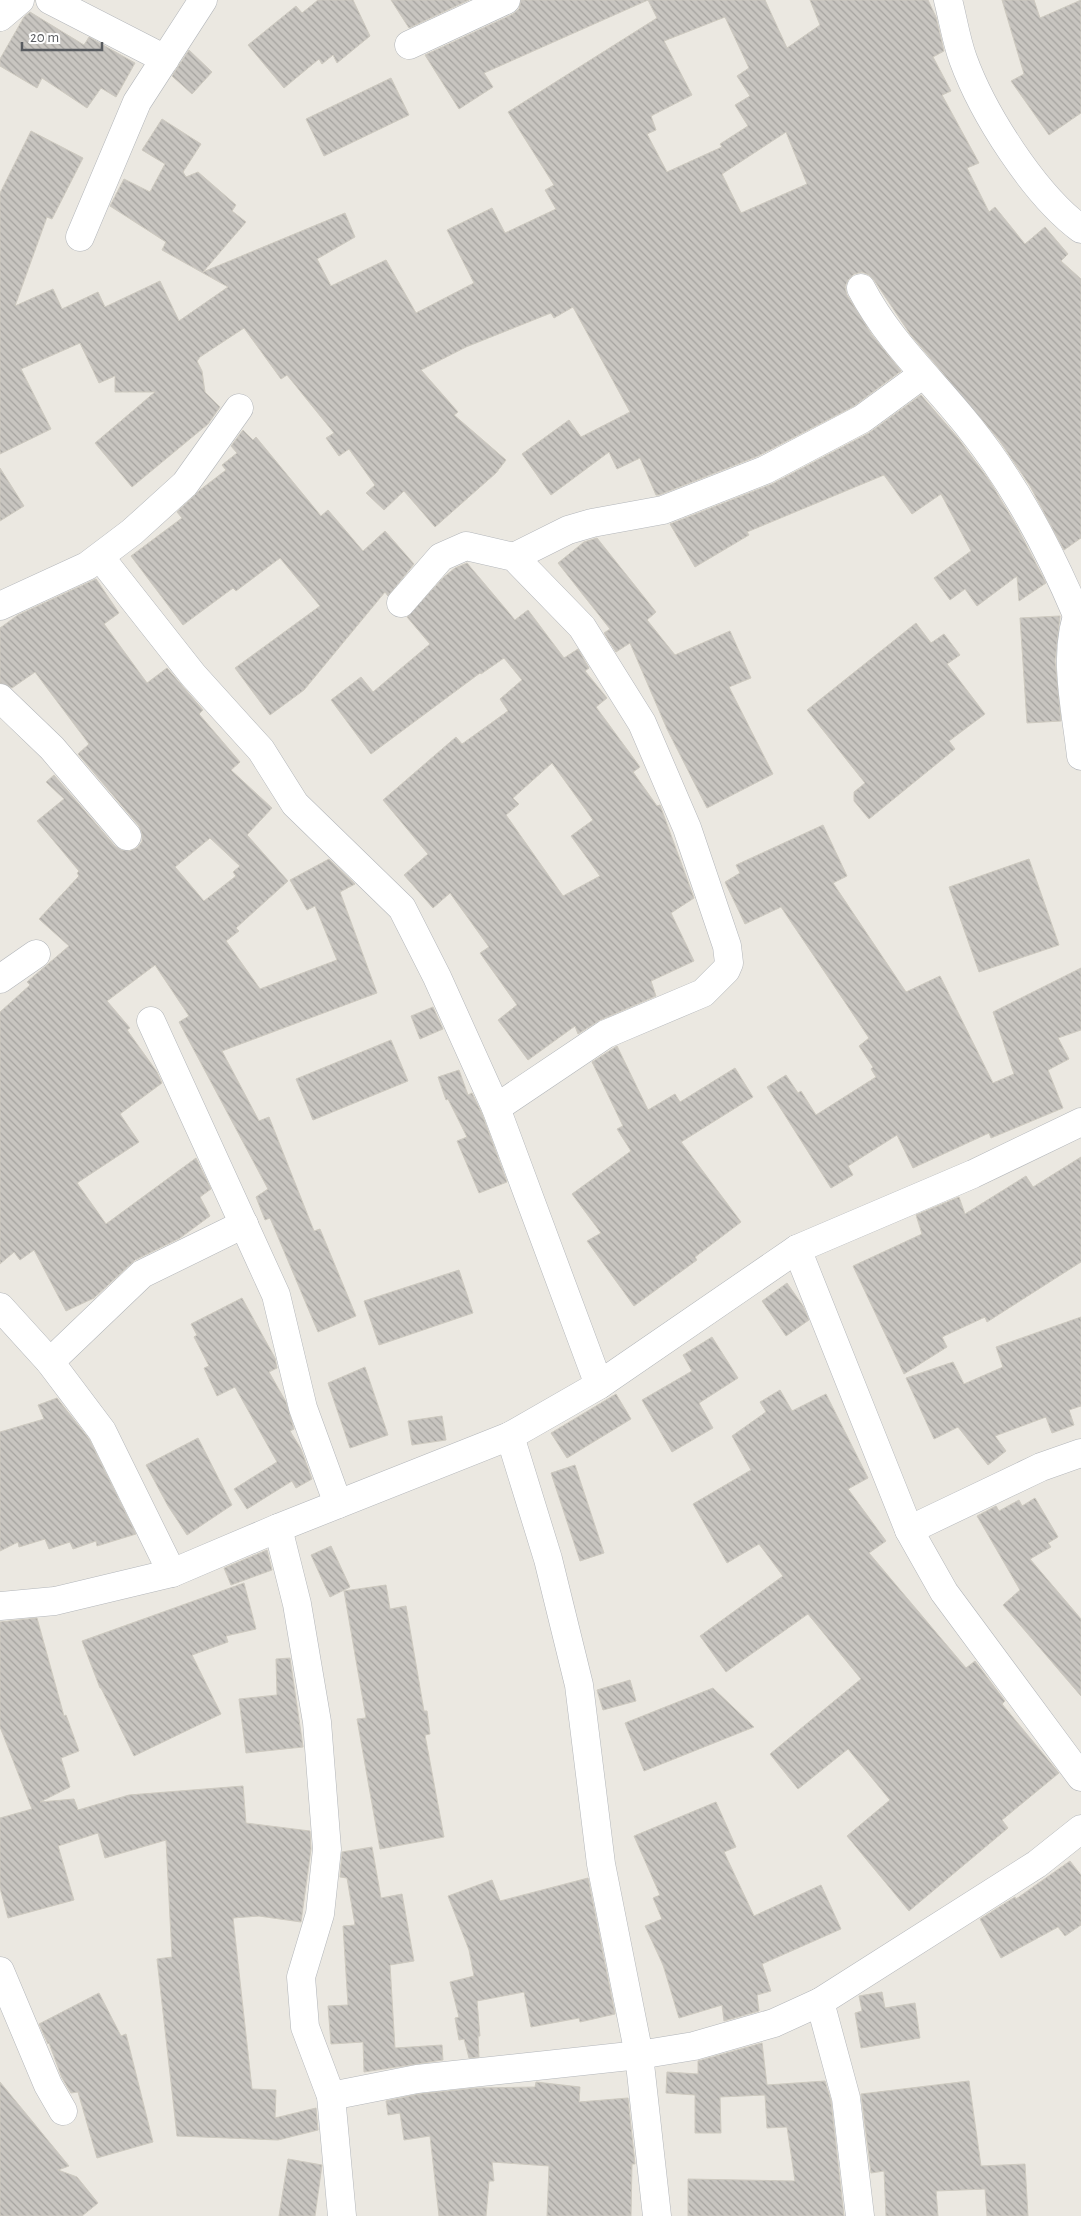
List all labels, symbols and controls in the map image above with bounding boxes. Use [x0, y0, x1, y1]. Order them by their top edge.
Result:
scale bar [22, 20, 102, 52]
text: 20 m [30, 30, 59, 45]

